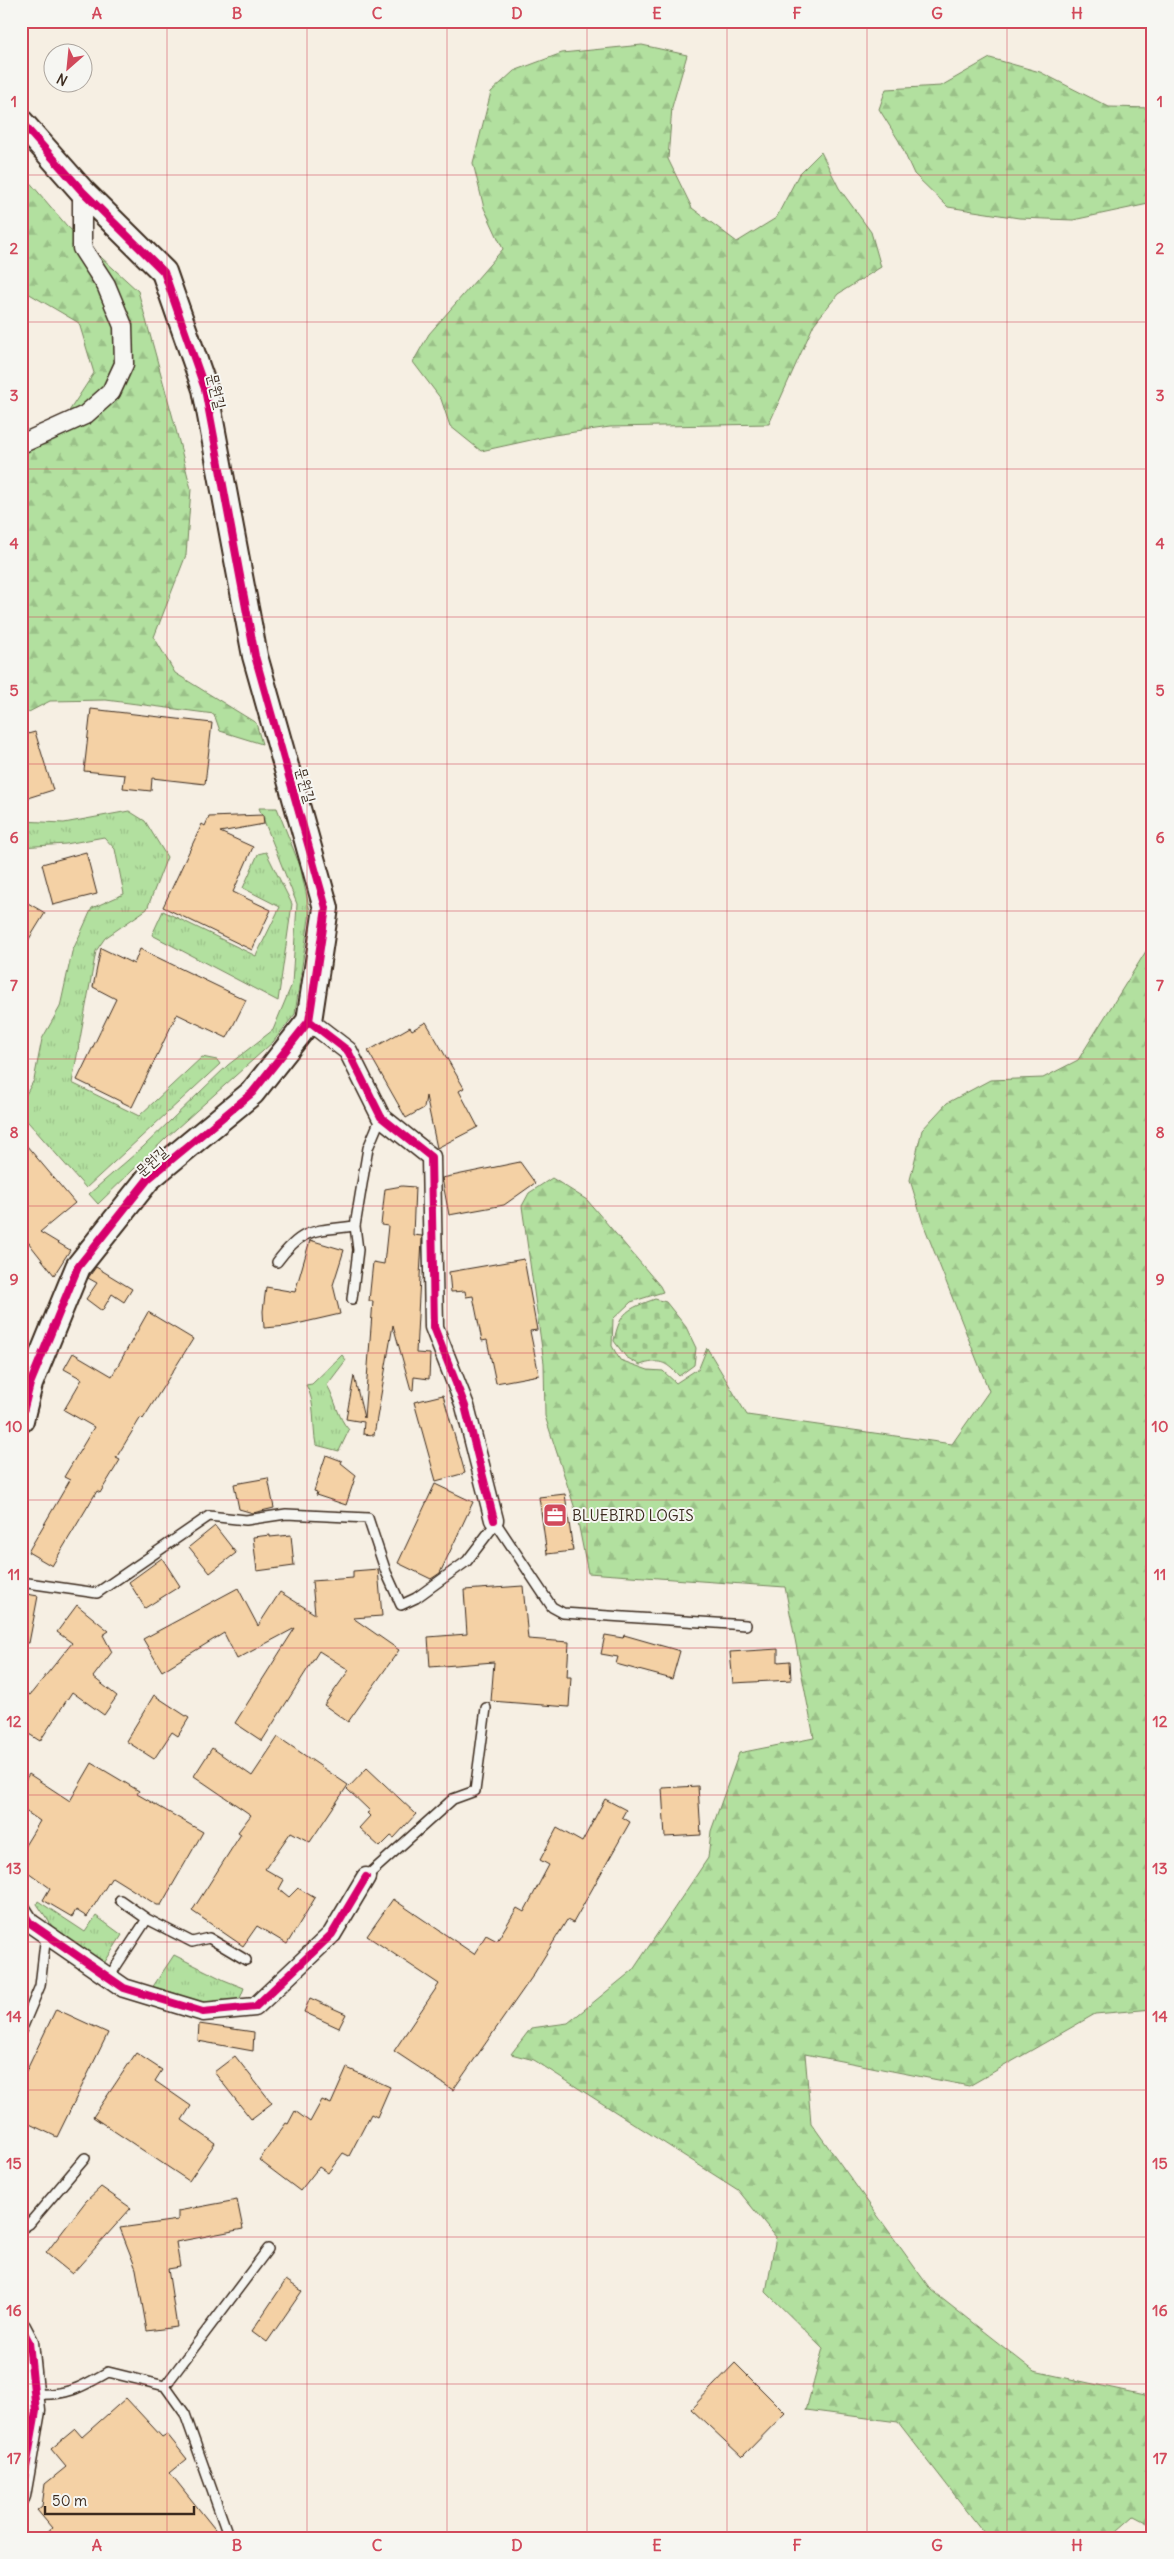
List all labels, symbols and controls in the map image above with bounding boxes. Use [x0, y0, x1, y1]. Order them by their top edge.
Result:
text: A [92, 3, 102, 23]
text: B [232, 3, 243, 23]
text: C [372, 3, 383, 23]
text: D [511, 3, 523, 23]
text: E [652, 3, 662, 23]
text: F [792, 3, 802, 23]
text: G [931, 3, 943, 23]
text: H [1071, 3, 1083, 23]
north arrow [42, 42, 92, 92]
text: N [54, 69, 70, 90]
text: 1 [11, 91, 17, 111]
text: 1 [1157, 91, 1163, 111]
text: 2 [10, 238, 19, 258]
text: 2 [1156, 238, 1165, 258]
street label: 문원길 [203, 371, 231, 411]
text: 3 [9, 385, 19, 405]
text: 3 [1155, 385, 1165, 405]
text: 4 [9, 533, 19, 553]
text: 4 [1155, 533, 1165, 553]
text: 5 [9, 680, 19, 700]
text: 5 [1155, 680, 1165, 700]
street label: 문원길 [292, 765, 320, 805]
text: 6 [9, 827, 19, 847]
text: 6 [1155, 827, 1165, 847]
text: 7 [10, 975, 18, 995]
text: 7 [1156, 975, 1164, 995]
text: 8 [9, 1122, 19, 1142]
text: 8 [1155, 1122, 1165, 1142]
street label: 문원길 [131, 1142, 171, 1180]
text: 9 [9, 1269, 19, 1289]
text: 9 [1155, 1269, 1165, 1289]
text: 10 [6, 1416, 22, 1436]
text: 10 [1152, 1416, 1168, 1436]
office icon: BLUEBIRD LOGIS [542, 1502, 568, 1528]
place label: BLUEBIRD LOGIS [572, 1506, 694, 1525]
text: 11 [8, 1564, 20, 1584]
text: 11 [1154, 1564, 1166, 1584]
text: 12 [6, 1711, 22, 1731]
text: 12 [1152, 1711, 1168, 1731]
text: 13 [6, 1858, 22, 1878]
text: 13 [1152, 1858, 1168, 1878]
text: 14 [6, 2006, 22, 2026]
text: 14 [1152, 2006, 1168, 2026]
text: 15 [6, 2153, 22, 2173]
text: 15 [1152, 2153, 1168, 2173]
text: 16 [6, 2300, 22, 2320]
text: 16 [1152, 2300, 1168, 2320]
text: 17 [7, 2448, 21, 2468]
text: 17 [1153, 2448, 1167, 2468]
scale bar [45, 2484, 194, 2516]
text: 50 m [52, 2491, 87, 2510]
text: A [92, 2535, 102, 2555]
text: B [232, 2535, 243, 2555]
text: C [372, 2535, 383, 2555]
text: D [511, 2535, 523, 2555]
text: E [652, 2535, 662, 2555]
text: F [792, 2535, 802, 2555]
text: G [931, 2535, 943, 2555]
text: H [1071, 2535, 1083, 2555]

